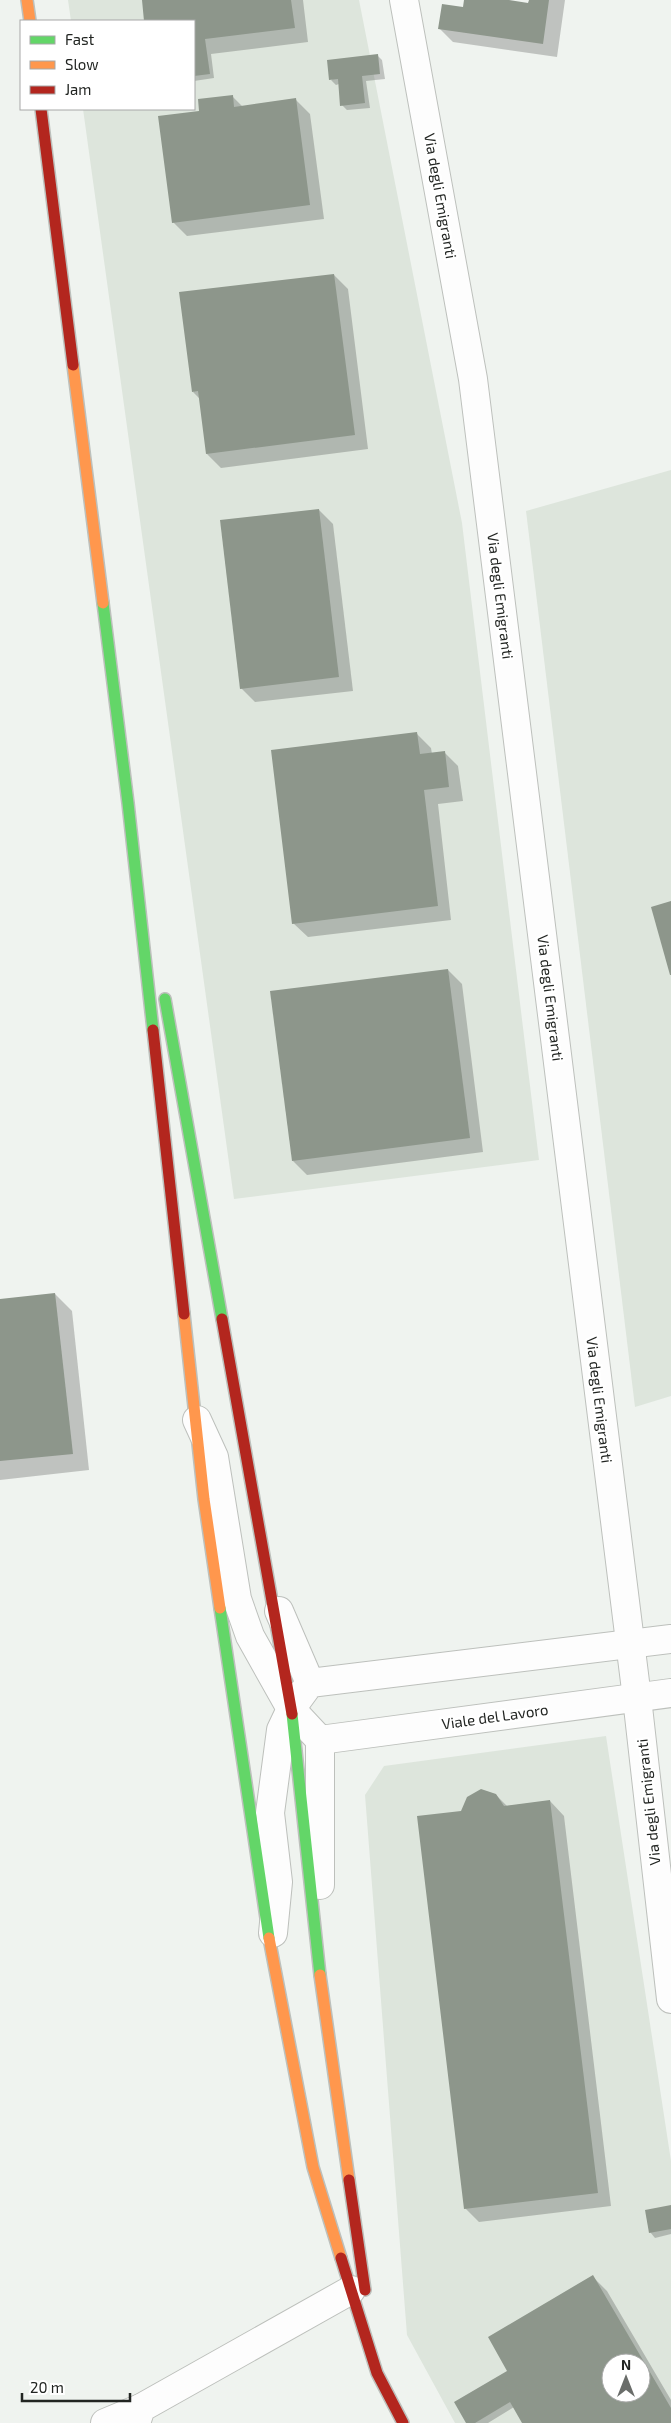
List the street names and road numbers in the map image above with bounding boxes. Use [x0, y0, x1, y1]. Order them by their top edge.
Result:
street label: Via degli Emigranti [421, 132, 461, 260]
street label: Via degli Emigranti [484, 532, 518, 660]
street label: Via degli Emigranti [534, 934, 568, 1062]
street label: Via degli Emigranti [583, 1336, 617, 1464]
street label: Viale del Lavoro [440, 1700, 549, 1732]
street label: Via degli Emigranti [632, 1738, 664, 1866]

